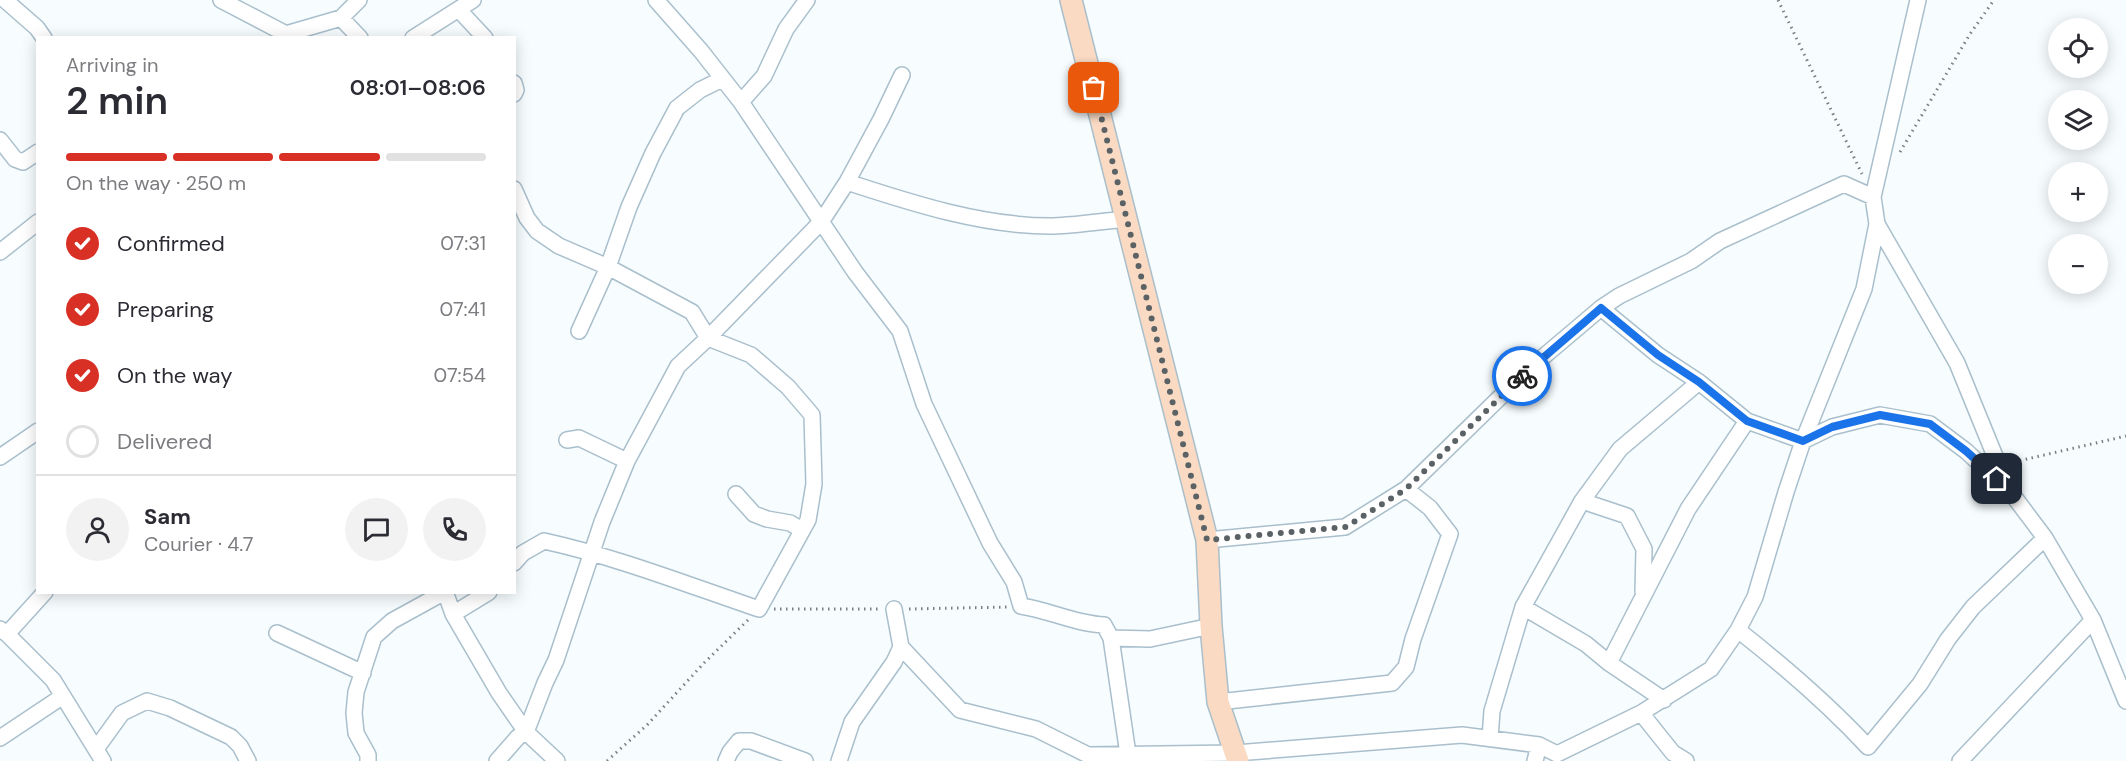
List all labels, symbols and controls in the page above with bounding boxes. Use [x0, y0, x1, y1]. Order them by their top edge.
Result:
map controls [2048, 18, 2108, 294]
button: locate [2048, 18, 2108, 78]
text: Arriving in [66, 52, 158, 78]
pin [1068, 62, 1119, 113]
icon: bag [1077, 71, 1110, 104]
text: 08:01–08:06 [350, 73, 486, 102]
text: 2 min [66, 75, 168, 126]
button: layers [2048, 90, 2108, 150]
button: + [2048, 162, 2108, 222]
text: On the way · 250 m [66, 170, 246, 196]
icon: check [66, 227, 99, 260]
text: Confirmed [117, 229, 225, 258]
text: 07:31 [440, 230, 486, 256]
button: − [2048, 234, 2108, 294]
icon: check [66, 293, 99, 326]
text: Preparing [117, 295, 214, 324]
text: 07:41 [440, 296, 486, 322]
courier [1492, 346, 1552, 406]
icon: check [66, 359, 99, 392]
icon: bike [1506, 360, 1539, 393]
text: On the way [117, 361, 232, 390]
text: 07:54 [434, 362, 486, 388]
text: Delivered [117, 427, 212, 456]
pin [1971, 453, 2022, 504]
icon: home [1980, 462, 2013, 495]
button: person [66, 498, 129, 561]
button: chat [345, 498, 408, 561]
button: phone [423, 498, 486, 561]
text: Sam [144, 502, 191, 531]
text: Courier · 4.7 [144, 531, 253, 557]

